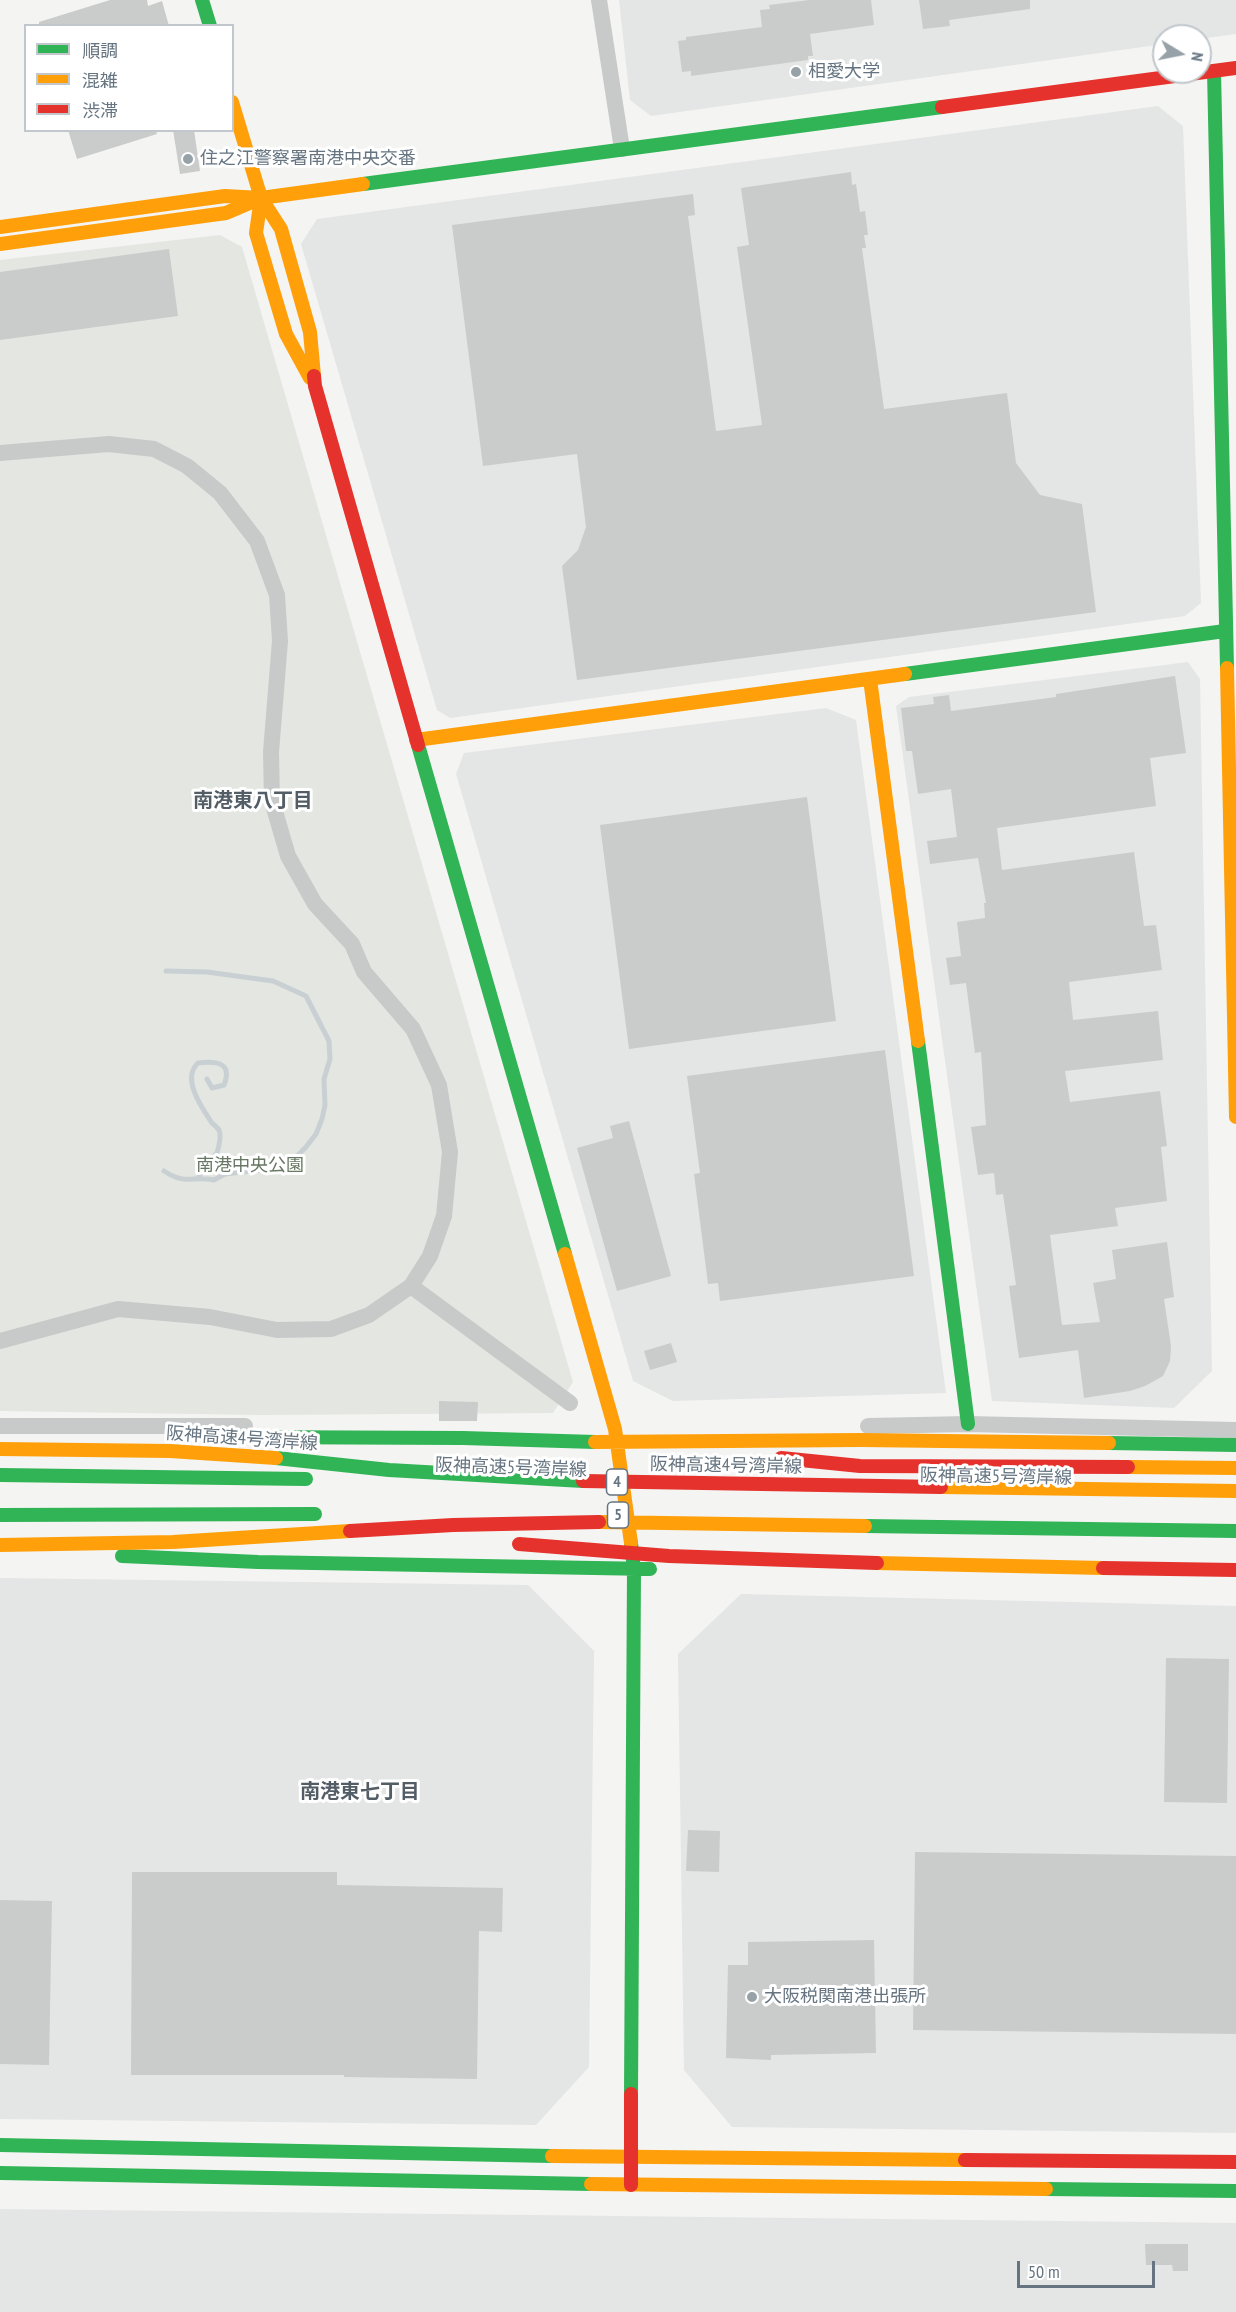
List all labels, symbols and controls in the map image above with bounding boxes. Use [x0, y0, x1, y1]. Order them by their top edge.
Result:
legend [24, 24, 234, 132]
north arrow [1152, 24, 1212, 84]
text: 順調 [82, 39, 118, 62]
text: N [1187, 51, 1208, 63]
place label: 相愛大学 [808, 61, 880, 83]
marker: 相愛大学 [789, 65, 803, 79]
text: 混雑 [82, 69, 118, 92]
text: 渋滞 [82, 99, 118, 122]
place label: 住之江警察署南港中央交番 [200, 148, 416, 170]
marker: 住之江警察署南港中央交番 [181, 152, 195, 166]
district label: 南港東八丁目 [193, 789, 313, 813]
park label: 南港中央公園 [196, 1155, 304, 1177]
street label: 阪神高速4号湾岸線 [165, 1423, 319, 1455]
street label: 阪神高速4号湾岸線 [650, 1454, 802, 1478]
street label: 阪神高速5号湾岸線 [435, 1455, 587, 1481]
street label: 阪神高速5号湾岸線 [920, 1465, 1072, 1489]
road number: 4 [606, 1469, 628, 1495]
road number: 5 [608, 1502, 628, 1528]
district label: 南港東七丁目 [300, 1780, 420, 1804]
place label: 大阪税関南港出張所 [764, 1986, 926, 2008]
marker: 大阪税関南港出張所 [745, 1990, 759, 2004]
scale bar [1020, 2249, 1158, 2287]
text: 50 m [1028, 2260, 1060, 2283]

